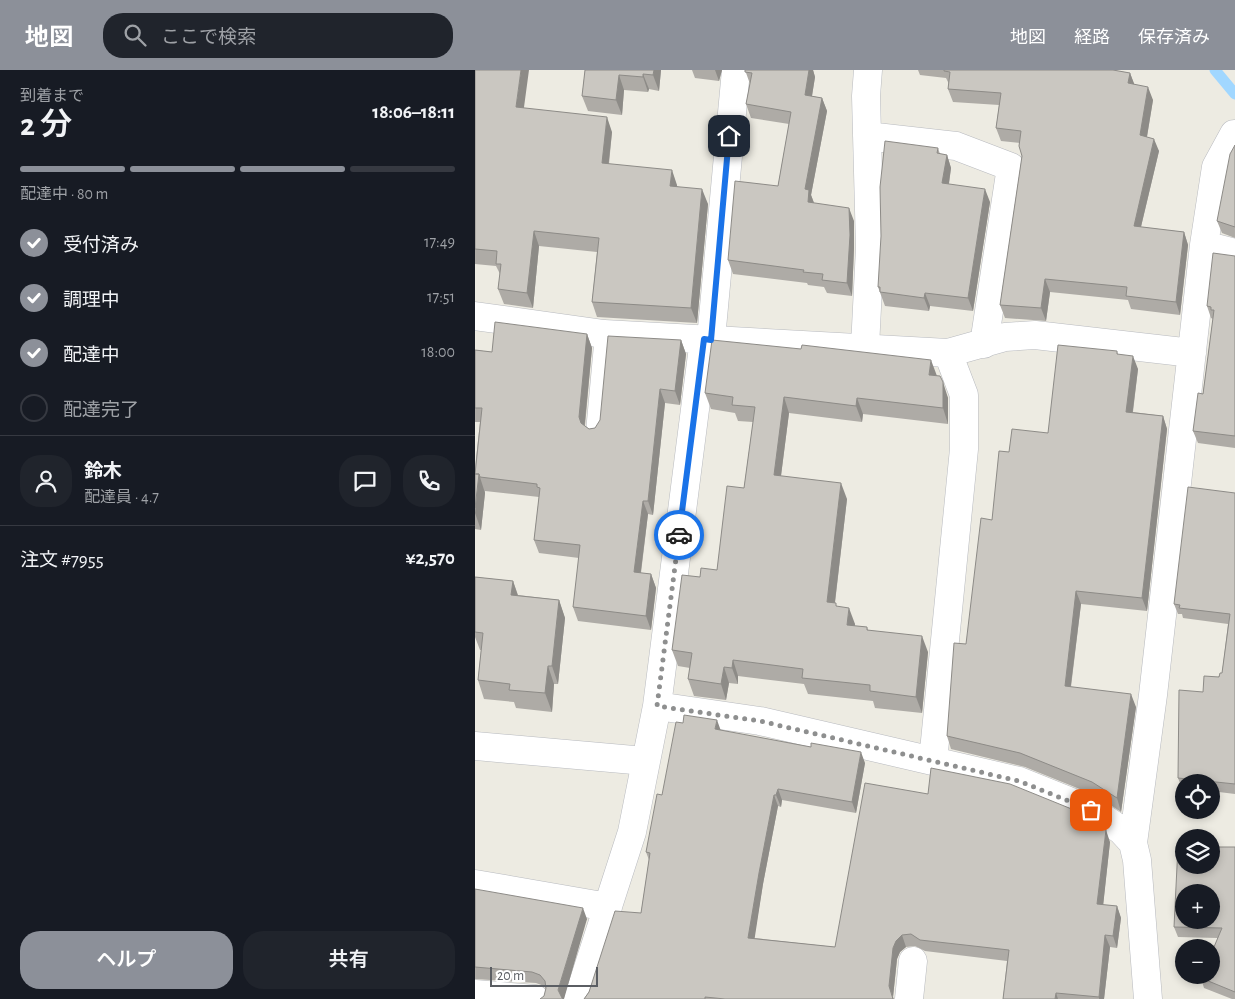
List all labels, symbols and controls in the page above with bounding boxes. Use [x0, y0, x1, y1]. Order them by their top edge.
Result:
search box [103, 13, 453, 58]
icon: search [121, 21, 149, 49]
text: 地図 [25, 26, 73, 50]
text: ここで検索 [161, 28, 256, 47]
text: 地図 [1010, 29, 1046, 47]
text: 経路 [1074, 29, 1110, 47]
text: 保存済み [1138, 29, 1210, 47]
text: 到着まで [20, 88, 84, 104]
text: 18:06–18:11 [372, 103, 455, 122]
text: 2 分 [20, 109, 72, 141]
pin [708, 115, 750, 157]
icon: home [715, 122, 743, 150]
text: 配達中 · 80 m [20, 186, 108, 202]
icon: check [20, 229, 48, 257]
text: 17:49 [424, 234, 455, 250]
text: 受付済み [63, 236, 139, 255]
icon: check [20, 284, 48, 312]
text: 17:51 [427, 289, 455, 305]
text: 調理中 [63, 291, 120, 310]
icon: check [20, 339, 48, 367]
text: 18:00 [421, 344, 455, 360]
text: 配達中 [63, 346, 120, 365]
text: 配達完了 [63, 401, 139, 420]
button: person [20, 455, 72, 507]
button: chat [339, 455, 391, 507]
button: phone [403, 455, 455, 507]
text: 鈴木 [84, 462, 122, 481]
text: 配達員 · 4.7 [84, 489, 159, 505]
courier [654, 510, 704, 560]
icon: car [665, 521, 693, 549]
text: ¥2,570 [405, 549, 455, 568]
text: 注文 #7955 [20, 551, 104, 570]
map controls [1175, 774, 1220, 984]
button: locate [1175, 774, 1220, 819]
pin [1070, 789, 1112, 831]
icon: bag [1077, 796, 1105, 824]
button: layers [1175, 829, 1220, 874]
button: + [1175, 884, 1220, 929]
button: ヘルプ [20, 931, 233, 989]
button: 共有 [243, 931, 455, 989]
button: − [1175, 939, 1220, 984]
scale bar [490, 964, 597, 987]
text: 20 m [497, 969, 524, 983]

